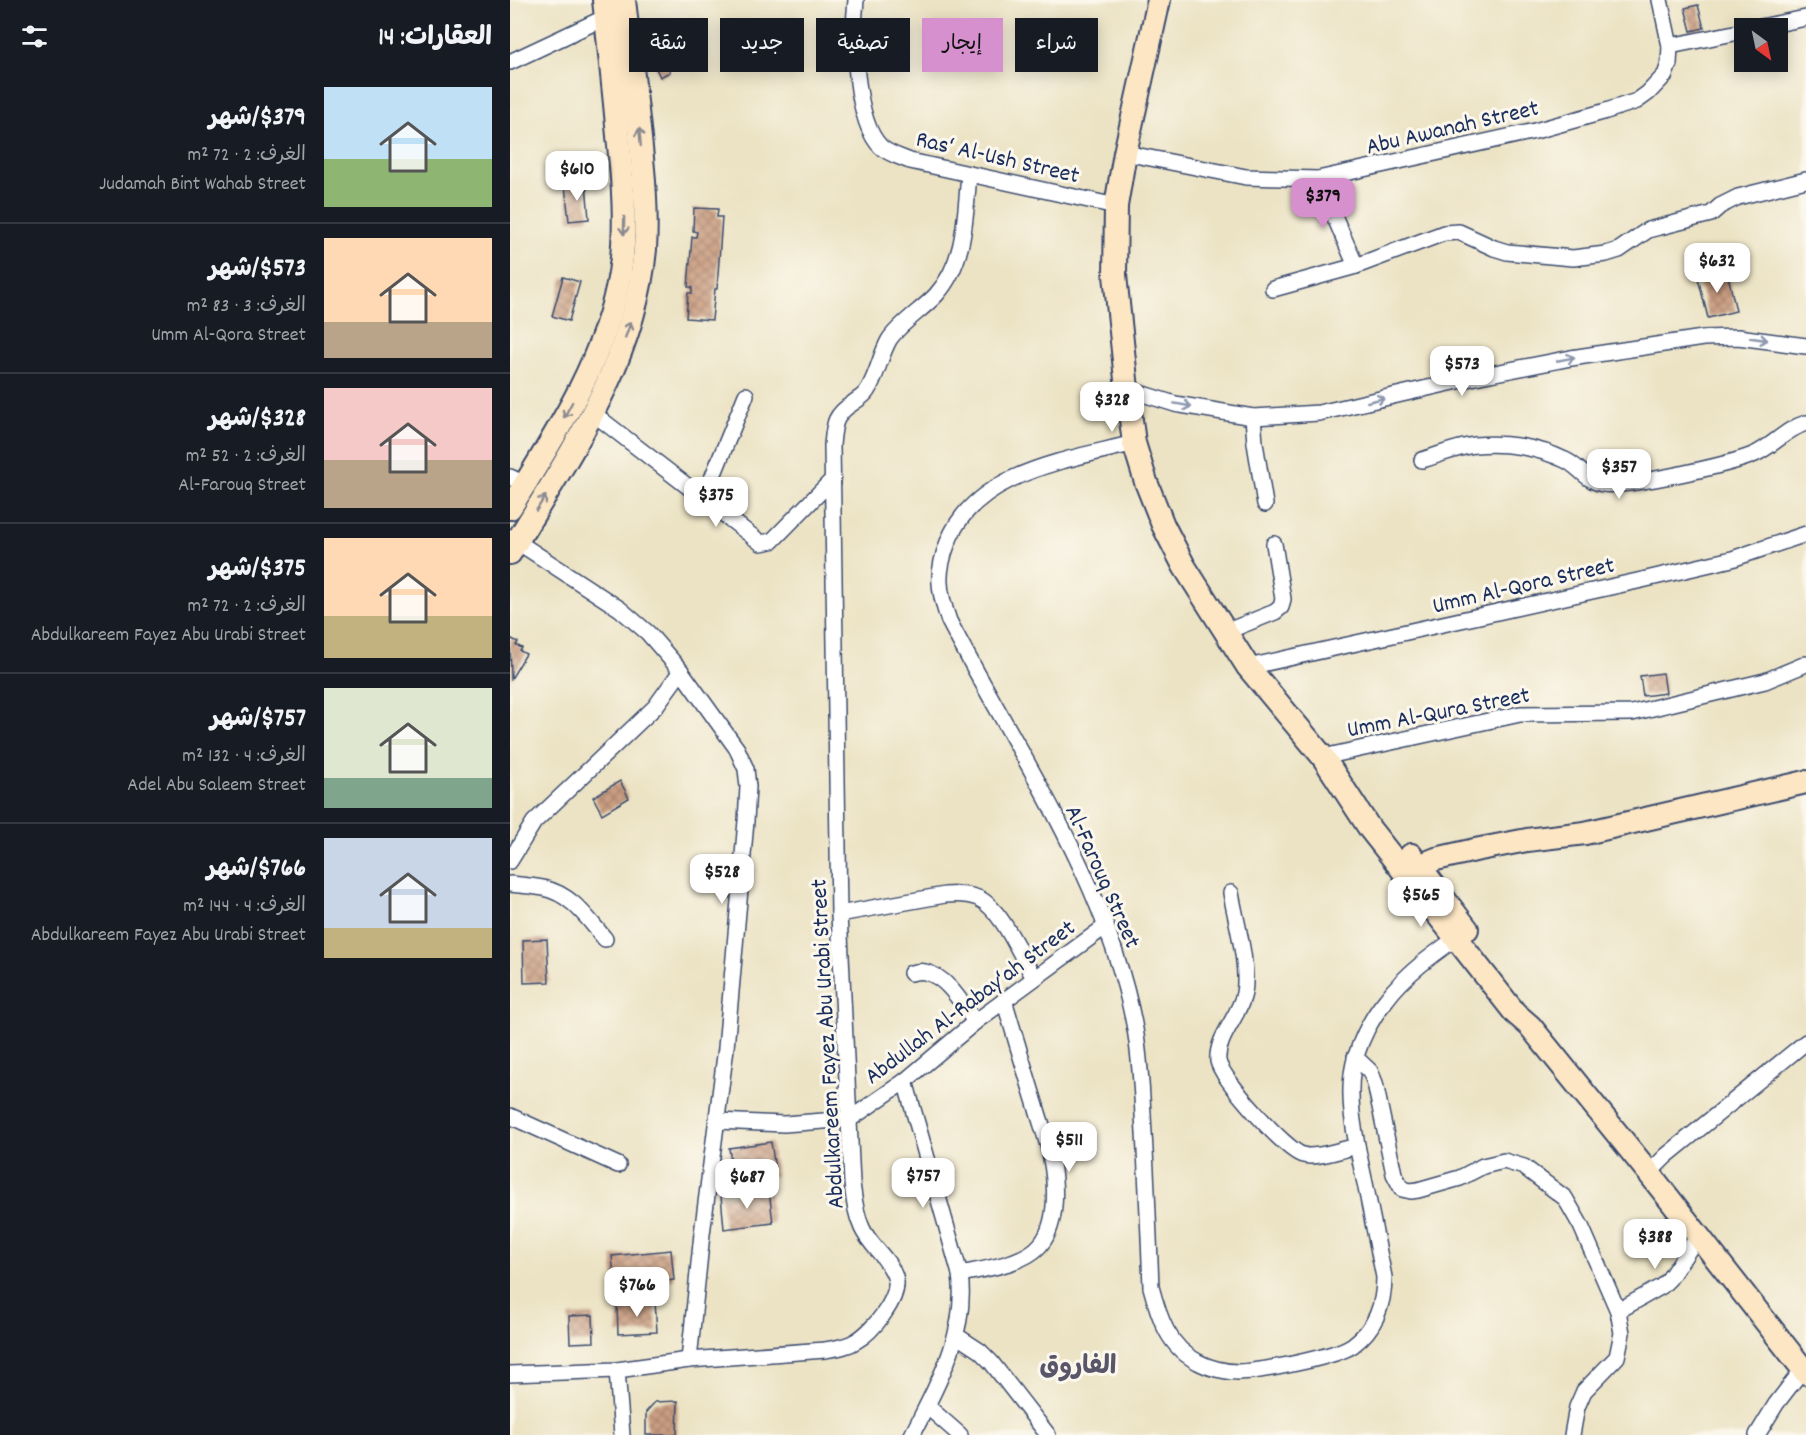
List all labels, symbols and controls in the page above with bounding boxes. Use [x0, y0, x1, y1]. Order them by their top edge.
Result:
chip: شقة [629, 18, 708, 72]
chip: جديد [720, 18, 804, 72]
chip: تصفية [816, 18, 910, 72]
chip: إيجار [922, 18, 1003, 72]
chip: شراء [1015, 18, 1098, 72]
north arrow [1734, 18, 1788, 72]
map controls [1734, 18, 1788, 72]
icon: filters [18, 20, 51, 53]
text: العقارات: 14 [378, 20, 492, 57]
street label: Abu Awanah Street [1363, 92, 1543, 165]
text: $379/شهر [209, 100, 306, 137]
icon: home [372, 111, 444, 183]
street label: Ras‘ Al-Ush Street [912, 124, 1083, 194]
one-way arrow [634, 127, 645, 147]
text: الغرف: 2 · 72 m² [187, 142, 306, 170]
pin: $610 [541, 151, 613, 202]
text: $610 [559, 156, 595, 184]
text: Judamah Bint Wahab Street [99, 171, 306, 199]
pin: $379 [1287, 178, 1359, 229]
text: $379 [1305, 183, 1341, 211]
one-way arrow [618, 215, 629, 235]
pin: $632 [1681, 243, 1753, 294]
text: $632 [1698, 248, 1736, 276]
text: $573/شهر [209, 251, 306, 288]
icon: home [372, 262, 444, 334]
text: الغرف: 3 · 83 m² [187, 293, 306, 321]
one-way arrow [623, 321, 634, 339]
text: Umm Al-Qora Street [151, 322, 306, 350]
one-way arrow [1749, 334, 1769, 345]
pin: $573 [1426, 346, 1498, 397]
text: $573 [1444, 351, 1480, 379]
one-way arrow [1556, 353, 1575, 364]
pin: $328 [1076, 382, 1148, 433]
text: $328 [1094, 387, 1130, 415]
one-way arrow [1366, 394, 1385, 406]
one-way arrow [1173, 400, 1193, 411]
text: $328/شهر [209, 401, 306, 438]
one-way arrow [562, 401, 573, 419]
icon: home [372, 412, 444, 484]
text: الغرف: 2 · 52 m² [186, 443, 306, 471]
pin: $357 [1583, 449, 1655, 500]
text: $357 [1601, 454, 1637, 482]
text: Al-Farouq Street [178, 472, 306, 500]
pin: $375 [680, 477, 752, 528]
text: $375 [698, 482, 734, 510]
one-way arrow [535, 495, 547, 512]
street label: Umm Al-Qora Street [1429, 549, 1618, 624]
text: $375/شهر [209, 551, 306, 588]
icon: home [372, 562, 444, 634]
text: الغرف: 2 · 72 m² [187, 593, 306, 621]
text: Abdulkareem Fayez Abu Urabi Street [31, 622, 306, 650]
street label: Umm Al-Qura Street [1344, 680, 1533, 748]
text: $757/شهر [210, 701, 306, 738]
icon: home [372, 712, 444, 784]
text: الغرف: 4 · 132 m² [182, 743, 306, 771]
text: Adel Abu Saleem Street [127, 772, 306, 800]
street label: Al-Farouq Street [1055, 800, 1148, 954]
text: $766/شهر [207, 851, 306, 888]
pin: $528 [686, 854, 758, 905]
text: $528 [704, 859, 740, 887]
icon: home [372, 862, 444, 934]
pin: $565 [1385, 877, 1457, 928]
street label: Abdulkareem Fayez Abu Urabi Street [803, 878, 855, 1210]
text: $565 [1402, 882, 1440, 910]
text: الغرف: 4 · 144 m² [183, 893, 306, 921]
street label: Abdullah Al-Rabay‘ah Street [858, 913, 1084, 1094]
text: Abdulkareem Fayez Abu Urabi Street [31, 922, 306, 950]
pin: $511 [1033, 1122, 1105, 1173]
text: $511 [1055, 1127, 1083, 1155]
pin: $757 [887, 1158, 959, 1209]
pin: $687 [711, 1159, 783, 1210]
text: $757 [906, 1163, 940, 1191]
text: $687 [729, 1164, 765, 1192]
pin: $388 [1619, 1219, 1691, 1270]
text: $388 [1637, 1224, 1673, 1252]
pin: $766 [601, 1267, 673, 1318]
text: $766 [618, 1272, 656, 1300]
district label: الفاروق [1040, 1349, 1116, 1386]

